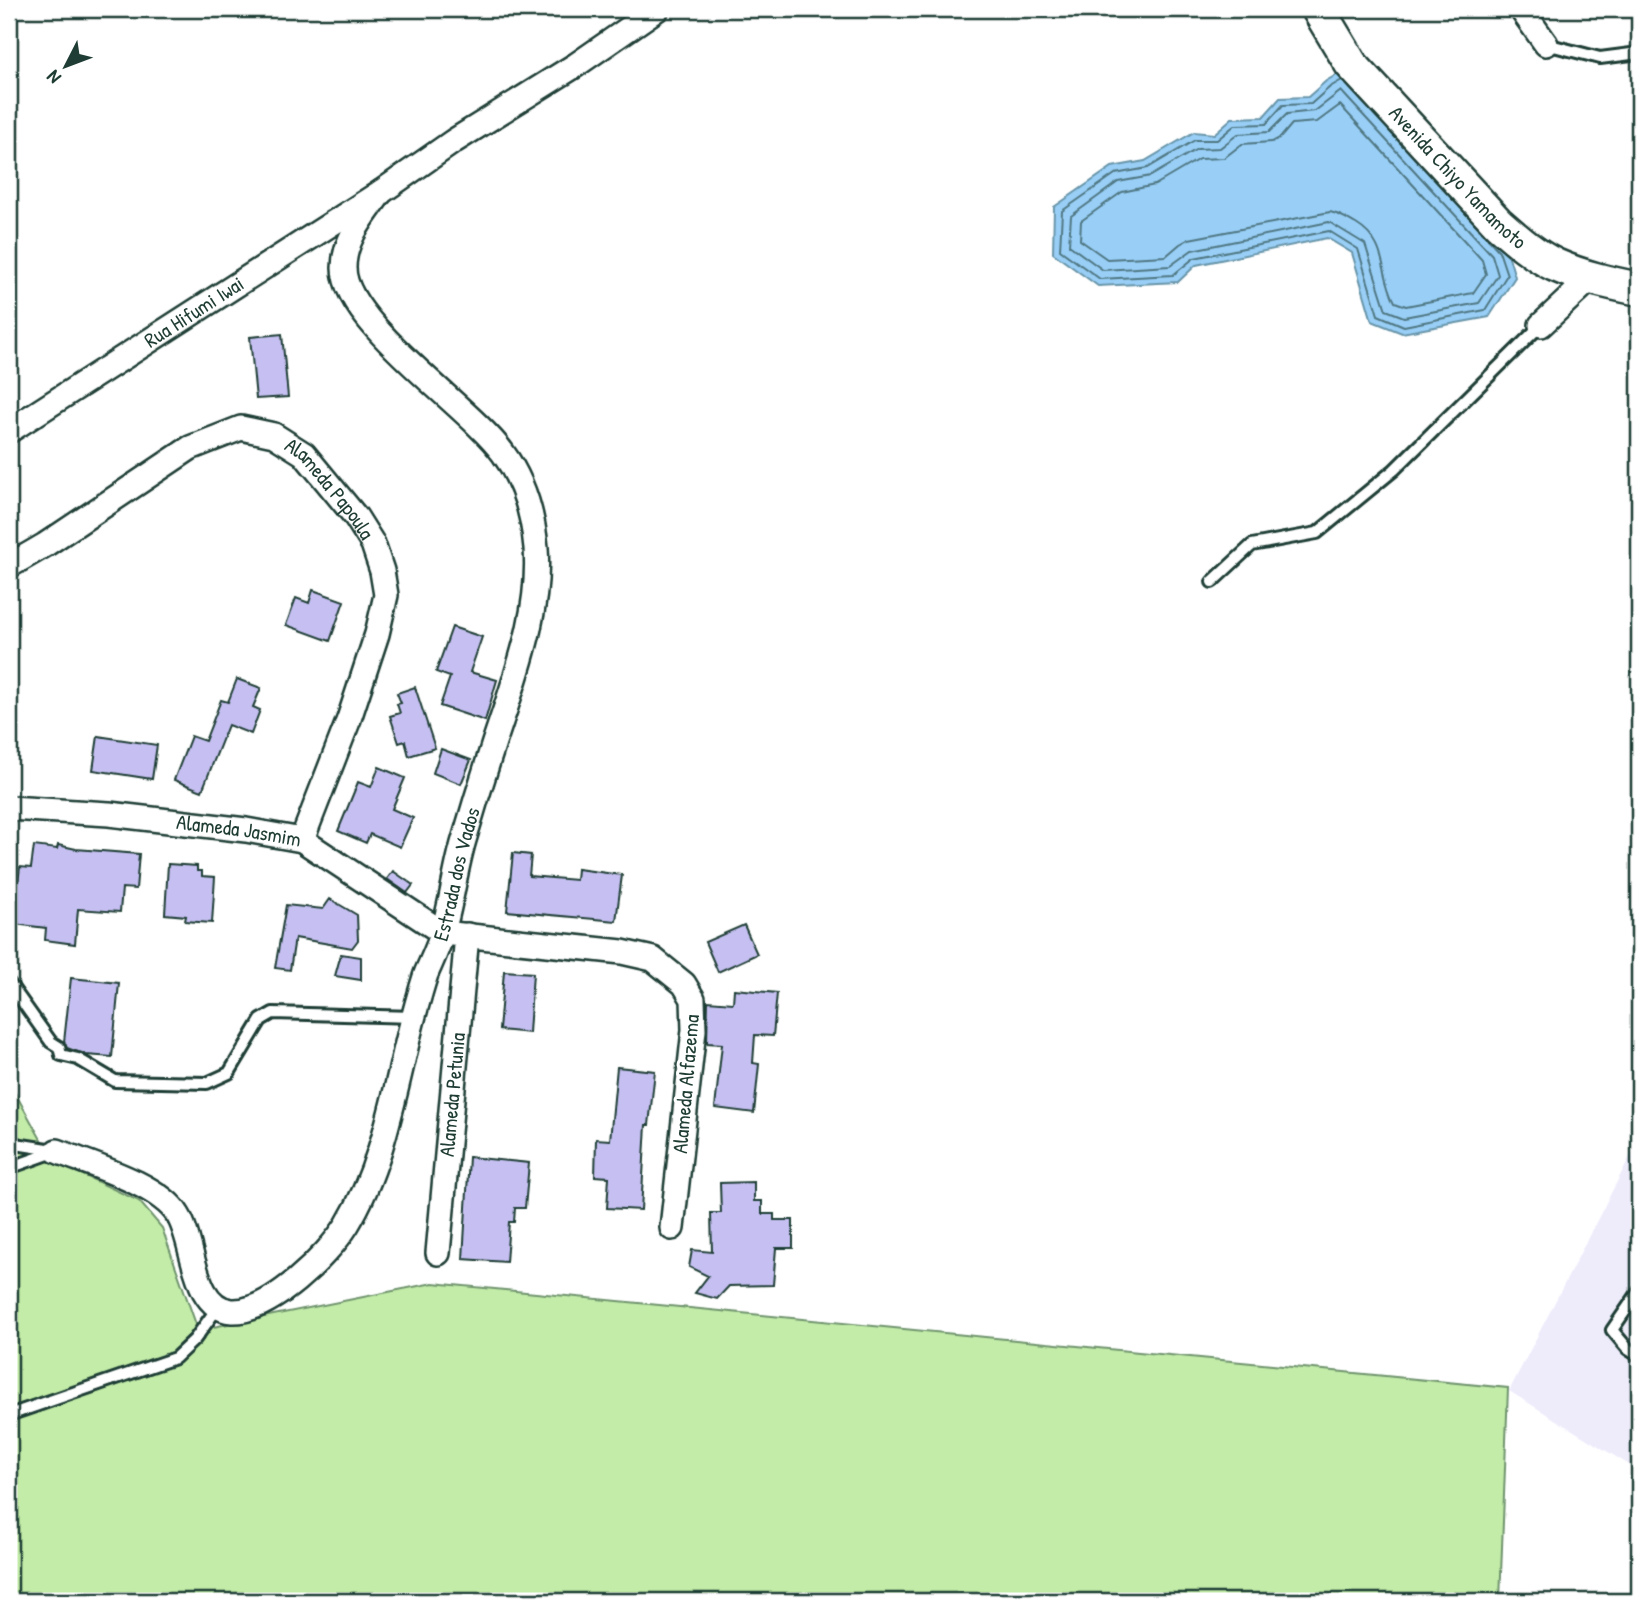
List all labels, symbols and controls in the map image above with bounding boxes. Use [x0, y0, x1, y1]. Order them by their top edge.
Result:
north arrow [32, 32, 102, 102]
text: N [40, 65, 66, 90]
street label: Avenida Chiyo Yamamoto [1383, 99, 1533, 256]
street label: Rua Hifumi Iwai [138, 269, 249, 354]
street label: Alameda Papoula [279, 431, 382, 545]
street label: Estrada dos Vados [426, 804, 487, 945]
street label: Alameda Jasmim [175, 807, 303, 854]
street label: Alameda Alfazema [665, 1013, 706, 1155]
street label: Alameda Petunia [432, 1031, 472, 1158]

